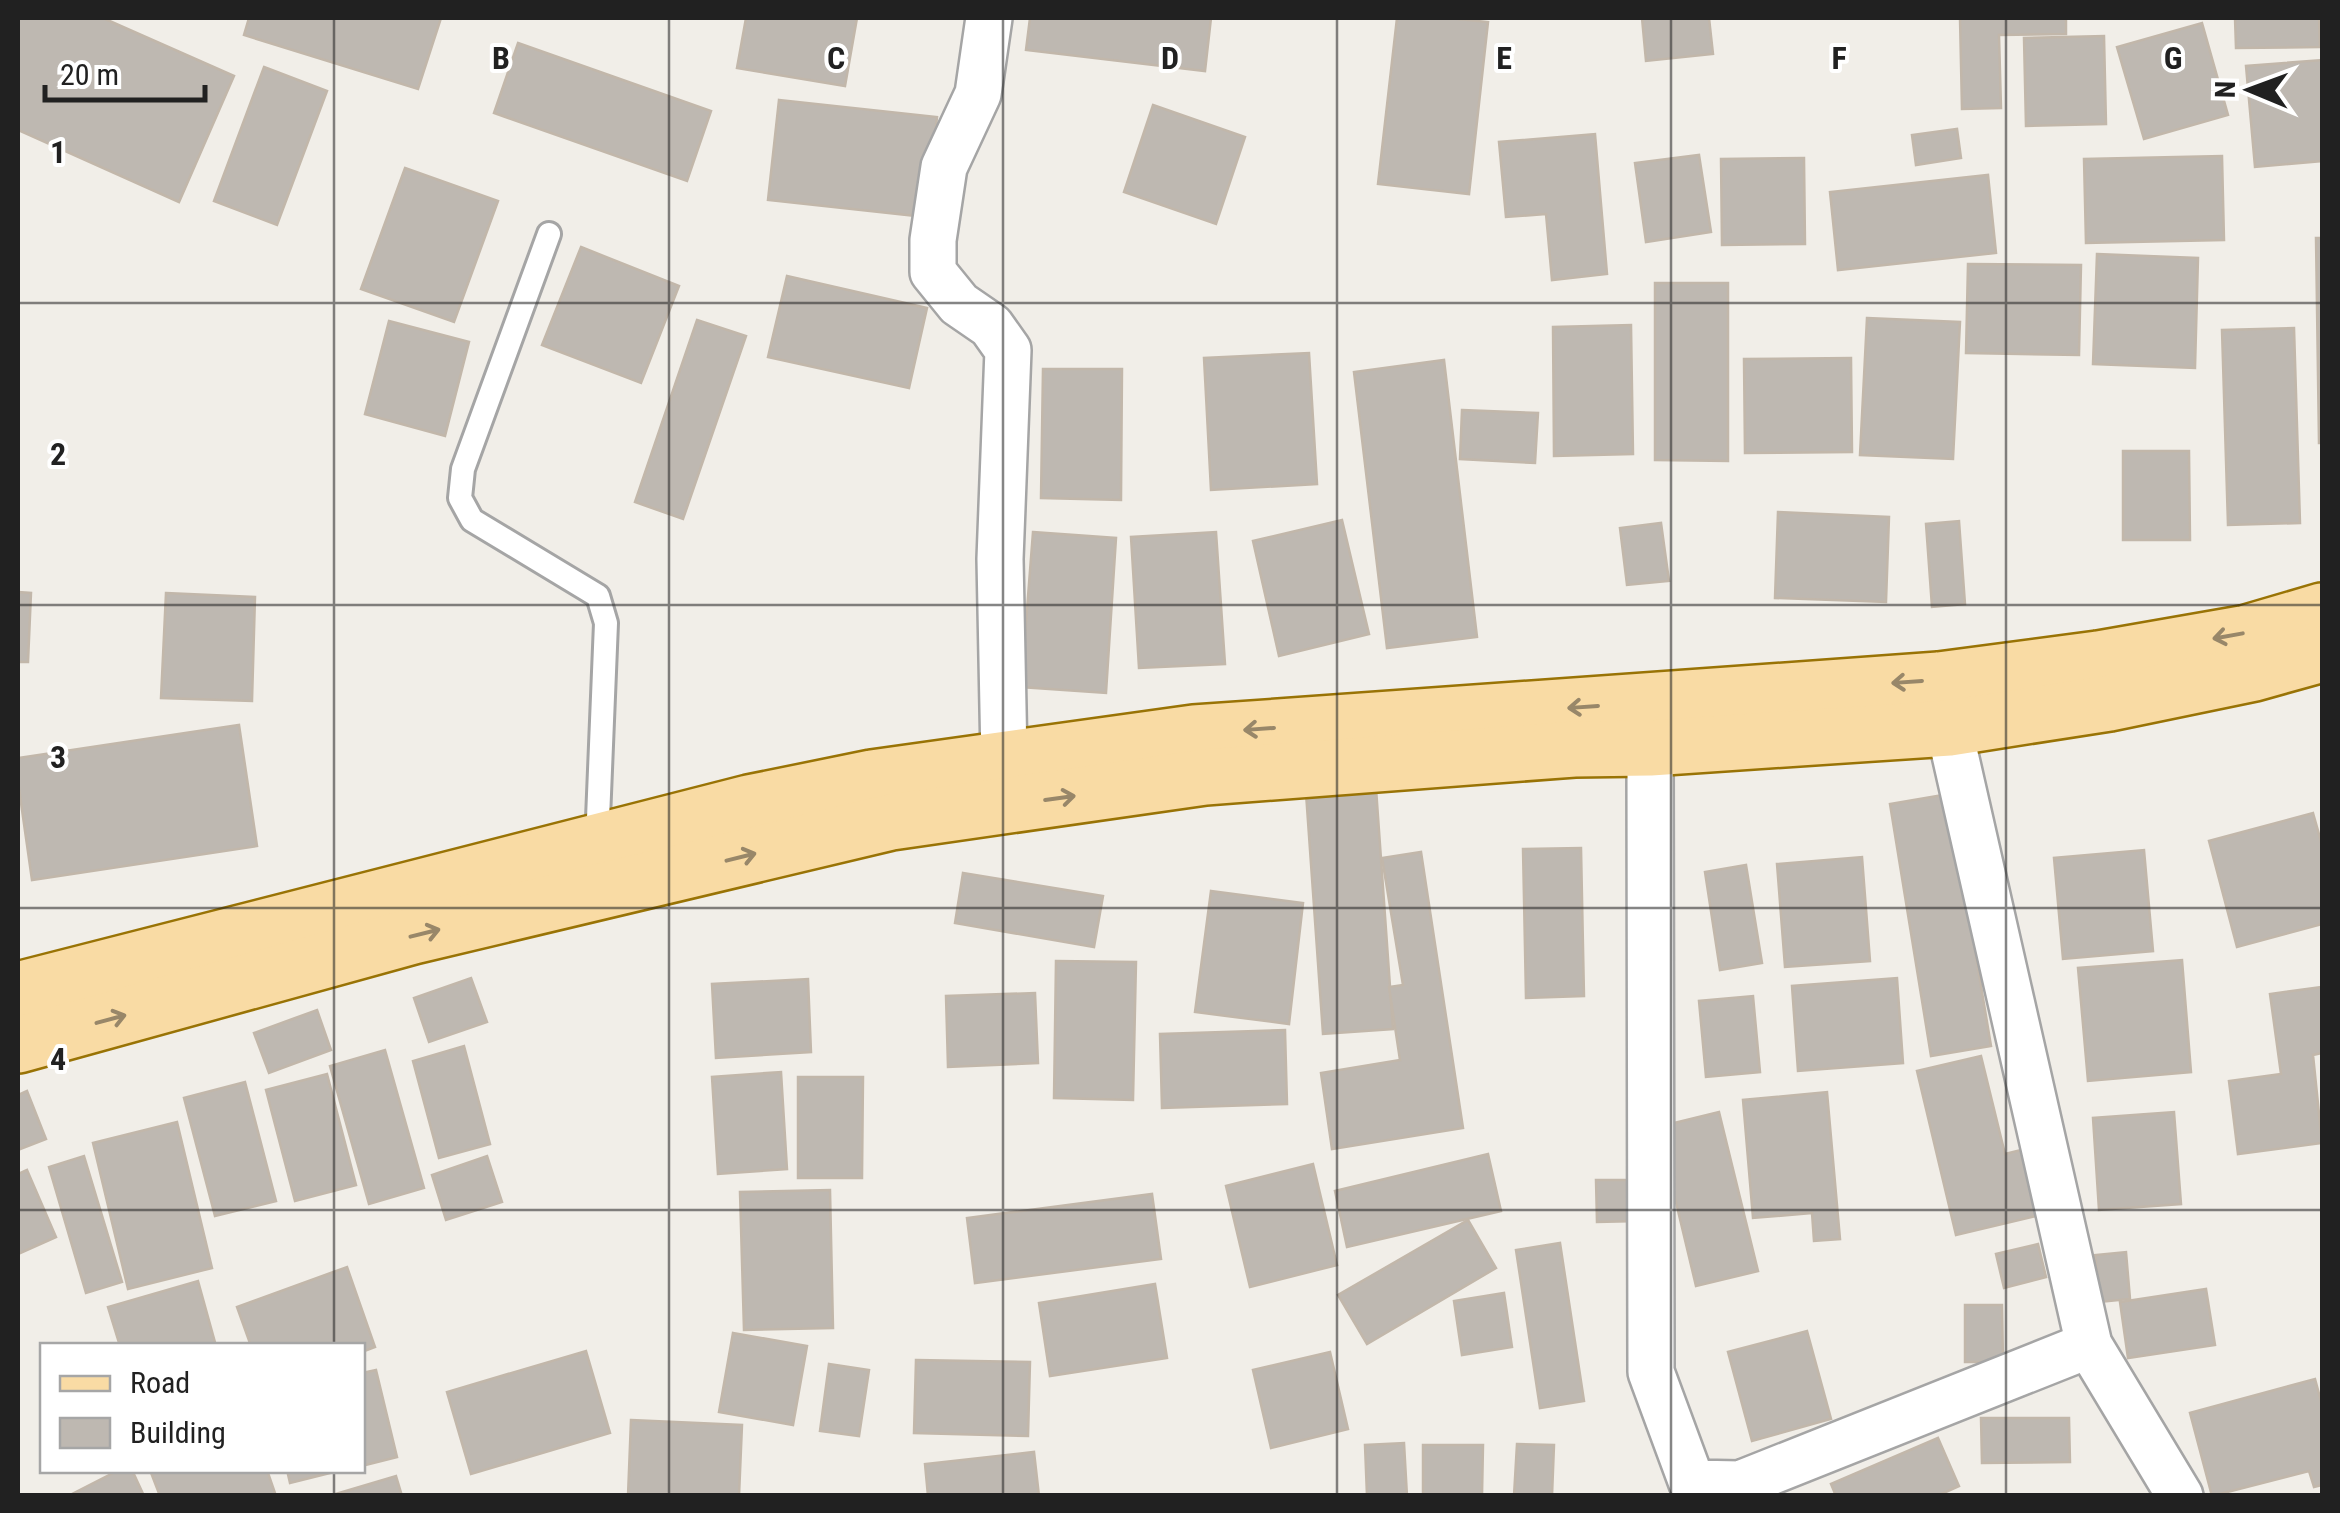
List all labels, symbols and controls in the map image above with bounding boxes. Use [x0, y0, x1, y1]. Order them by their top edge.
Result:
text: B [492, 39, 510, 77]
text: C [827, 39, 845, 77]
text: D [1161, 39, 1179, 77]
text: E [1496, 39, 1512, 77]
text: F [1831, 39, 1847, 77]
text: G [2164, 39, 2182, 77]
scale bar [45, 40, 205, 102]
north arrow [2200, 40, 2300, 140]
text: 20 m [60, 57, 119, 92]
text: N [2209, 81, 2242, 98]
text: 1 [50, 133, 66, 171]
text: 2 [50, 435, 66, 473]
one-way arrow [2213, 627, 2245, 646]
one-way arrow [1891, 673, 1923, 692]
one-way arrow [1567, 698, 1599, 717]
one-way arrow [1243, 720, 1275, 739]
text: 3 [50, 738, 66, 776]
one-way arrow [1043, 788, 1076, 806]
one-way arrow [725, 846, 756, 865]
one-way arrow [409, 923, 440, 942]
one-way arrow [95, 1009, 127, 1028]
text: 4 [50, 1040, 66, 1078]
legend [40, 1343, 365, 1473]
text: Road [130, 1365, 190, 1400]
text: Building [130, 1415, 226, 1450]

